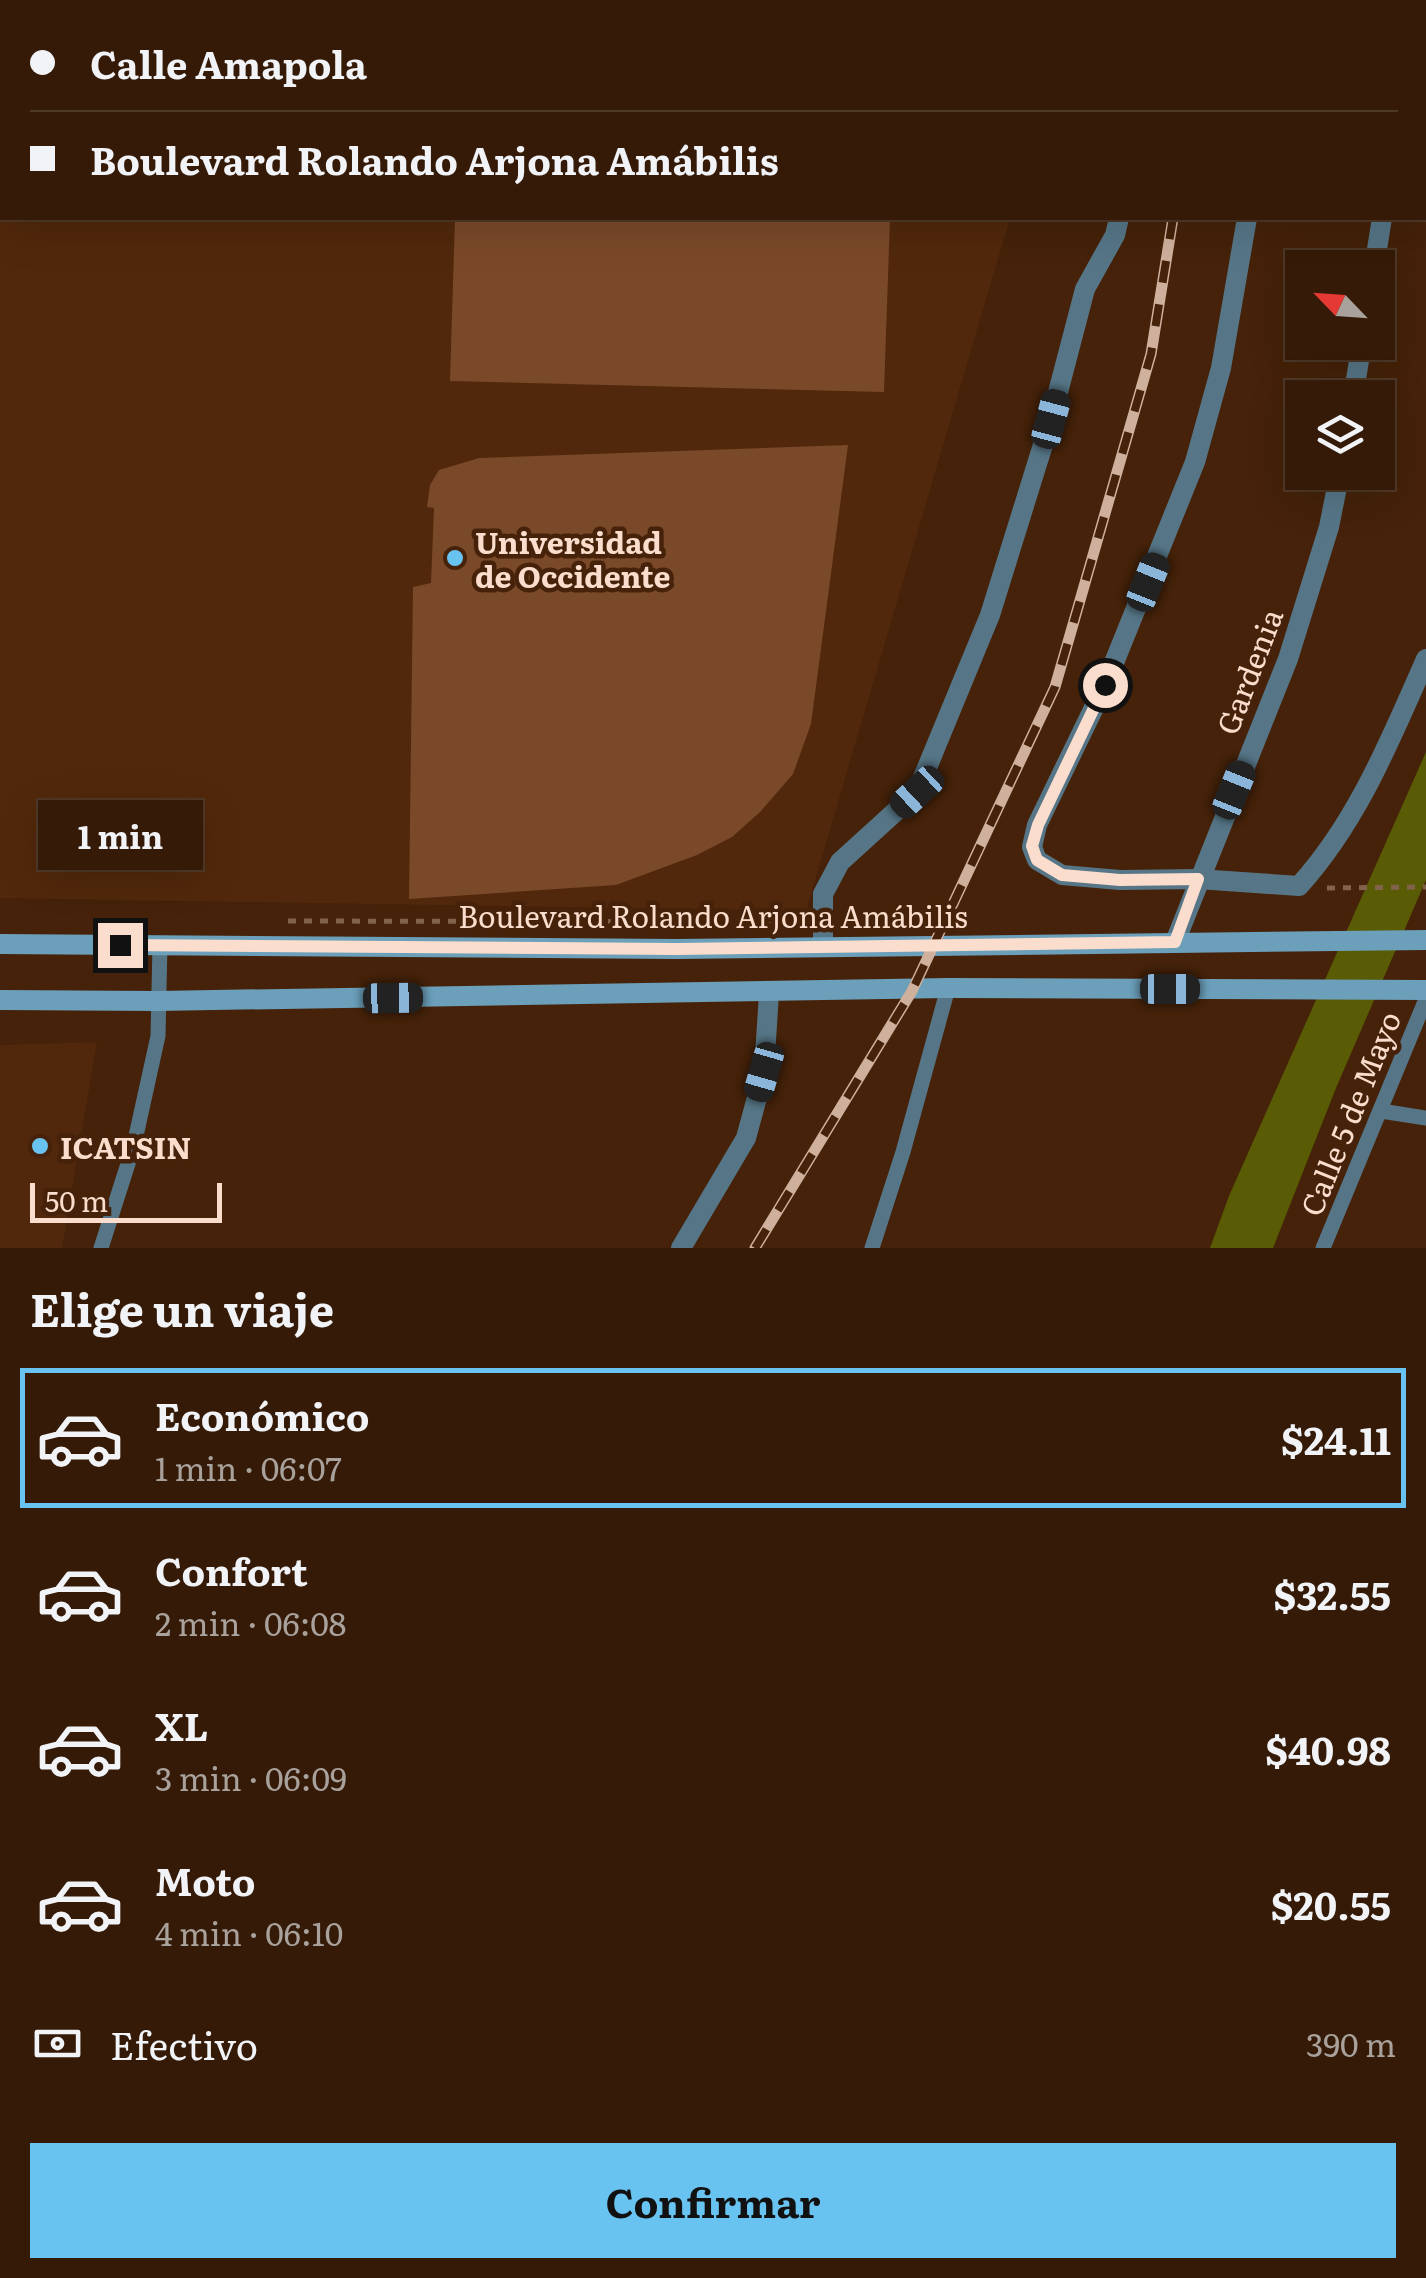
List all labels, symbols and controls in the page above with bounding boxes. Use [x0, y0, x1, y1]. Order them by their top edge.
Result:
text: Calle Amapola [90, 34, 367, 91]
text: Boulevard Rolando Arjona Amábilis [90, 130, 779, 187]
north arrow [1285, 250, 1395, 360]
map controls [1285, 250, 1395, 490]
button: layers [1285, 380, 1395, 490]
car [1029, 386, 1073, 452]
place label: Universidad de Occidente [475, 519, 670, 597]
marker: Universidad de Occidente [444, 547, 466, 569]
car [1123, 549, 1173, 615]
street label: Gardenia [1204, 601, 1292, 740]
route start [1083, 663, 1128, 708]
car [1209, 757, 1259, 823]
car [885, 761, 949, 823]
callout: 1 min [38, 800, 202, 870]
text: 1 min [78, 811, 163, 859]
street label: Boulevard Rolando Arjona Amábilis [458, 893, 968, 937]
route end [98, 923, 143, 968]
car [1140, 974, 1200, 1004]
car [363, 982, 423, 1014]
street label: Calle 5 de Mayo [1288, 1004, 1410, 1222]
car [741, 1039, 787, 1105]
place label: ICATSIN [60, 1124, 191, 1168]
marker: ICATSIN [29, 1135, 51, 1157]
scale bar [30, 1178, 222, 1222]
text: 50 m [45, 1179, 108, 1221]
text: Elige un viaje [30, 1274, 334, 1341]
text: Económico [155, 1386, 370, 1443]
icon: car [35, 1393, 125, 1483]
text: $24.11 [1281, 1410, 1391, 1467]
text: 1 min · 06:07 [155, 1443, 342, 1491]
text: Confort [155, 1541, 308, 1598]
icon: car [35, 1548, 125, 1638]
text: $32.55 [1274, 1565, 1391, 1622]
text: 2 min · 06:08 [155, 1598, 346, 1646]
text: XL [155, 1696, 208, 1753]
icon: car [35, 1703, 125, 1793]
text: $40.98 [1265, 1720, 1391, 1777]
text: 3 min · 06:09 [155, 1753, 347, 1801]
text: Moto [155, 1851, 255, 1908]
icon: car [35, 1858, 125, 1948]
text: $20.55 [1271, 1875, 1391, 1932]
text: 4 min · 06:10 [155, 1908, 343, 1956]
text: Efectivo [110, 2015, 258, 2072]
icon: cash [30, 2016, 85, 2071]
text: 390 m [1306, 2019, 1396, 2067]
button: Confirmar [30, 2143, 1396, 2258]

